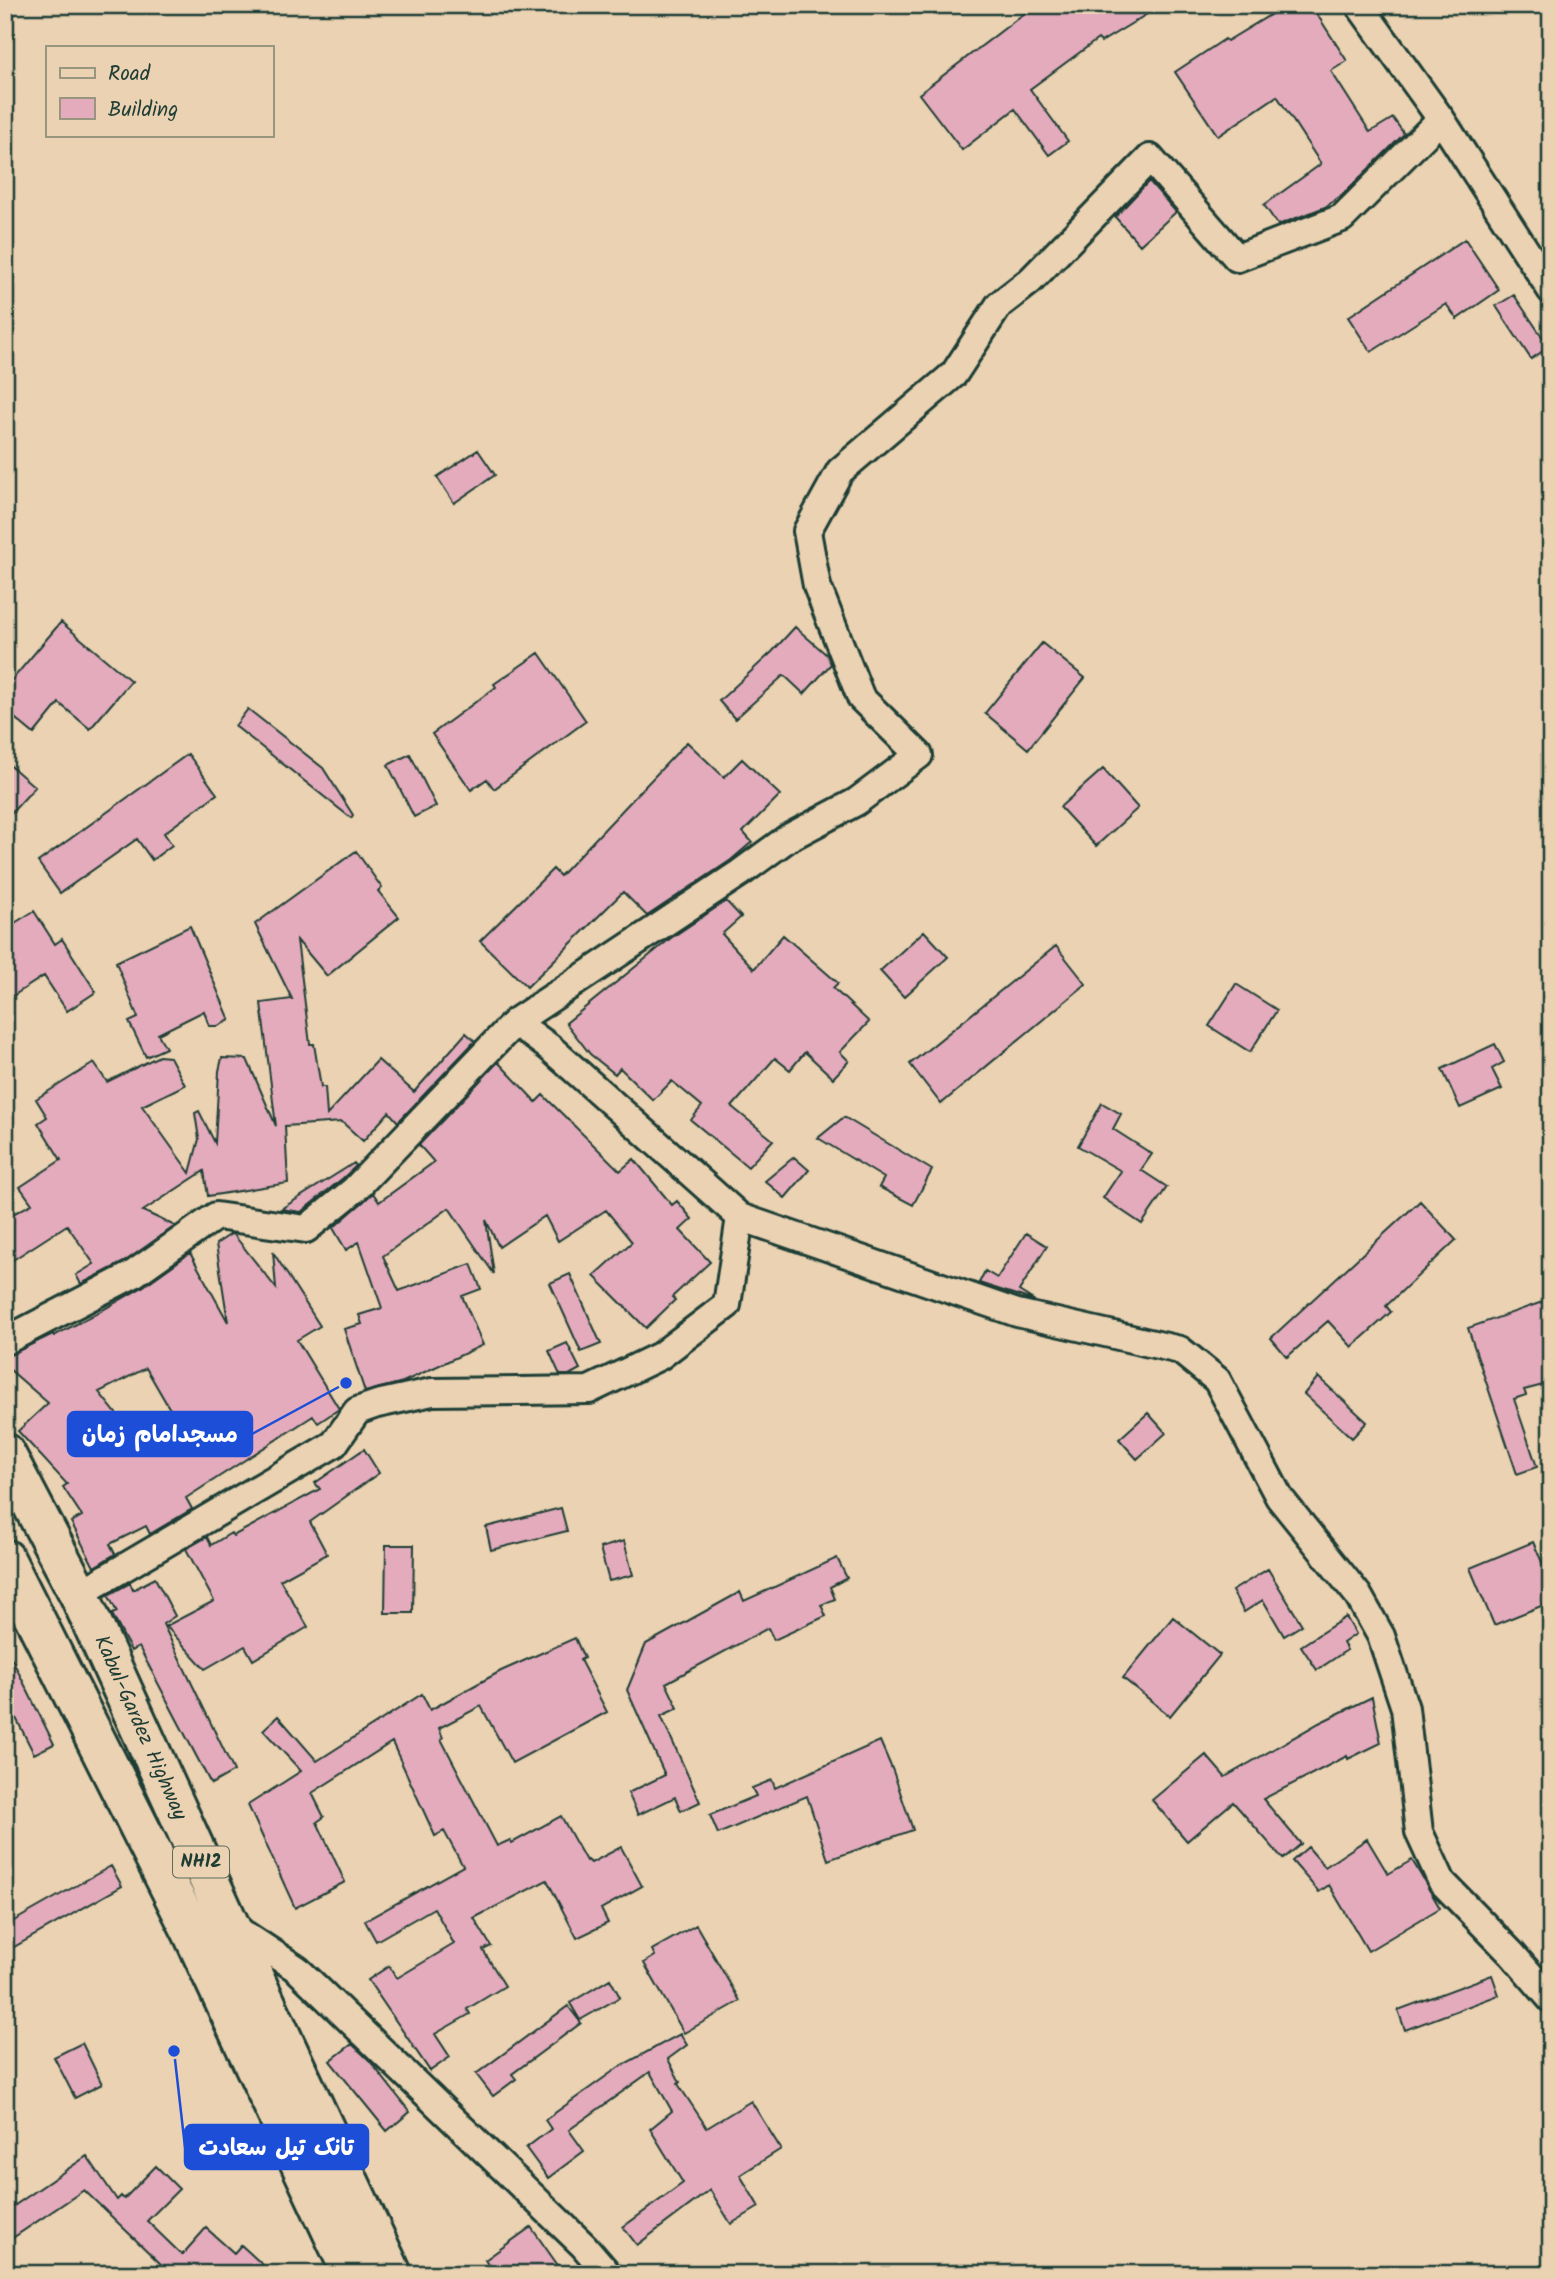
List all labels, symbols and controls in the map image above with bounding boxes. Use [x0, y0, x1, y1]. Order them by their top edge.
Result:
legend [46, 46, 273, 136]
text: Road [108, 58, 151, 91]
text: Building [108, 94, 178, 127]
callout: مسجدامام زمان [68, 1412, 252, 1456]
text: مسجدامام زمان [82, 1418, 238, 1454]
street label: Kabul-Gardez Highway [84, 1630, 196, 1826]
road number: NH12 [173, 1846, 229, 1878]
callout: تانک تیل سعادت [185, 2125, 368, 2169]
text: تانک تیل سعادت [198, 2131, 355, 2167]

